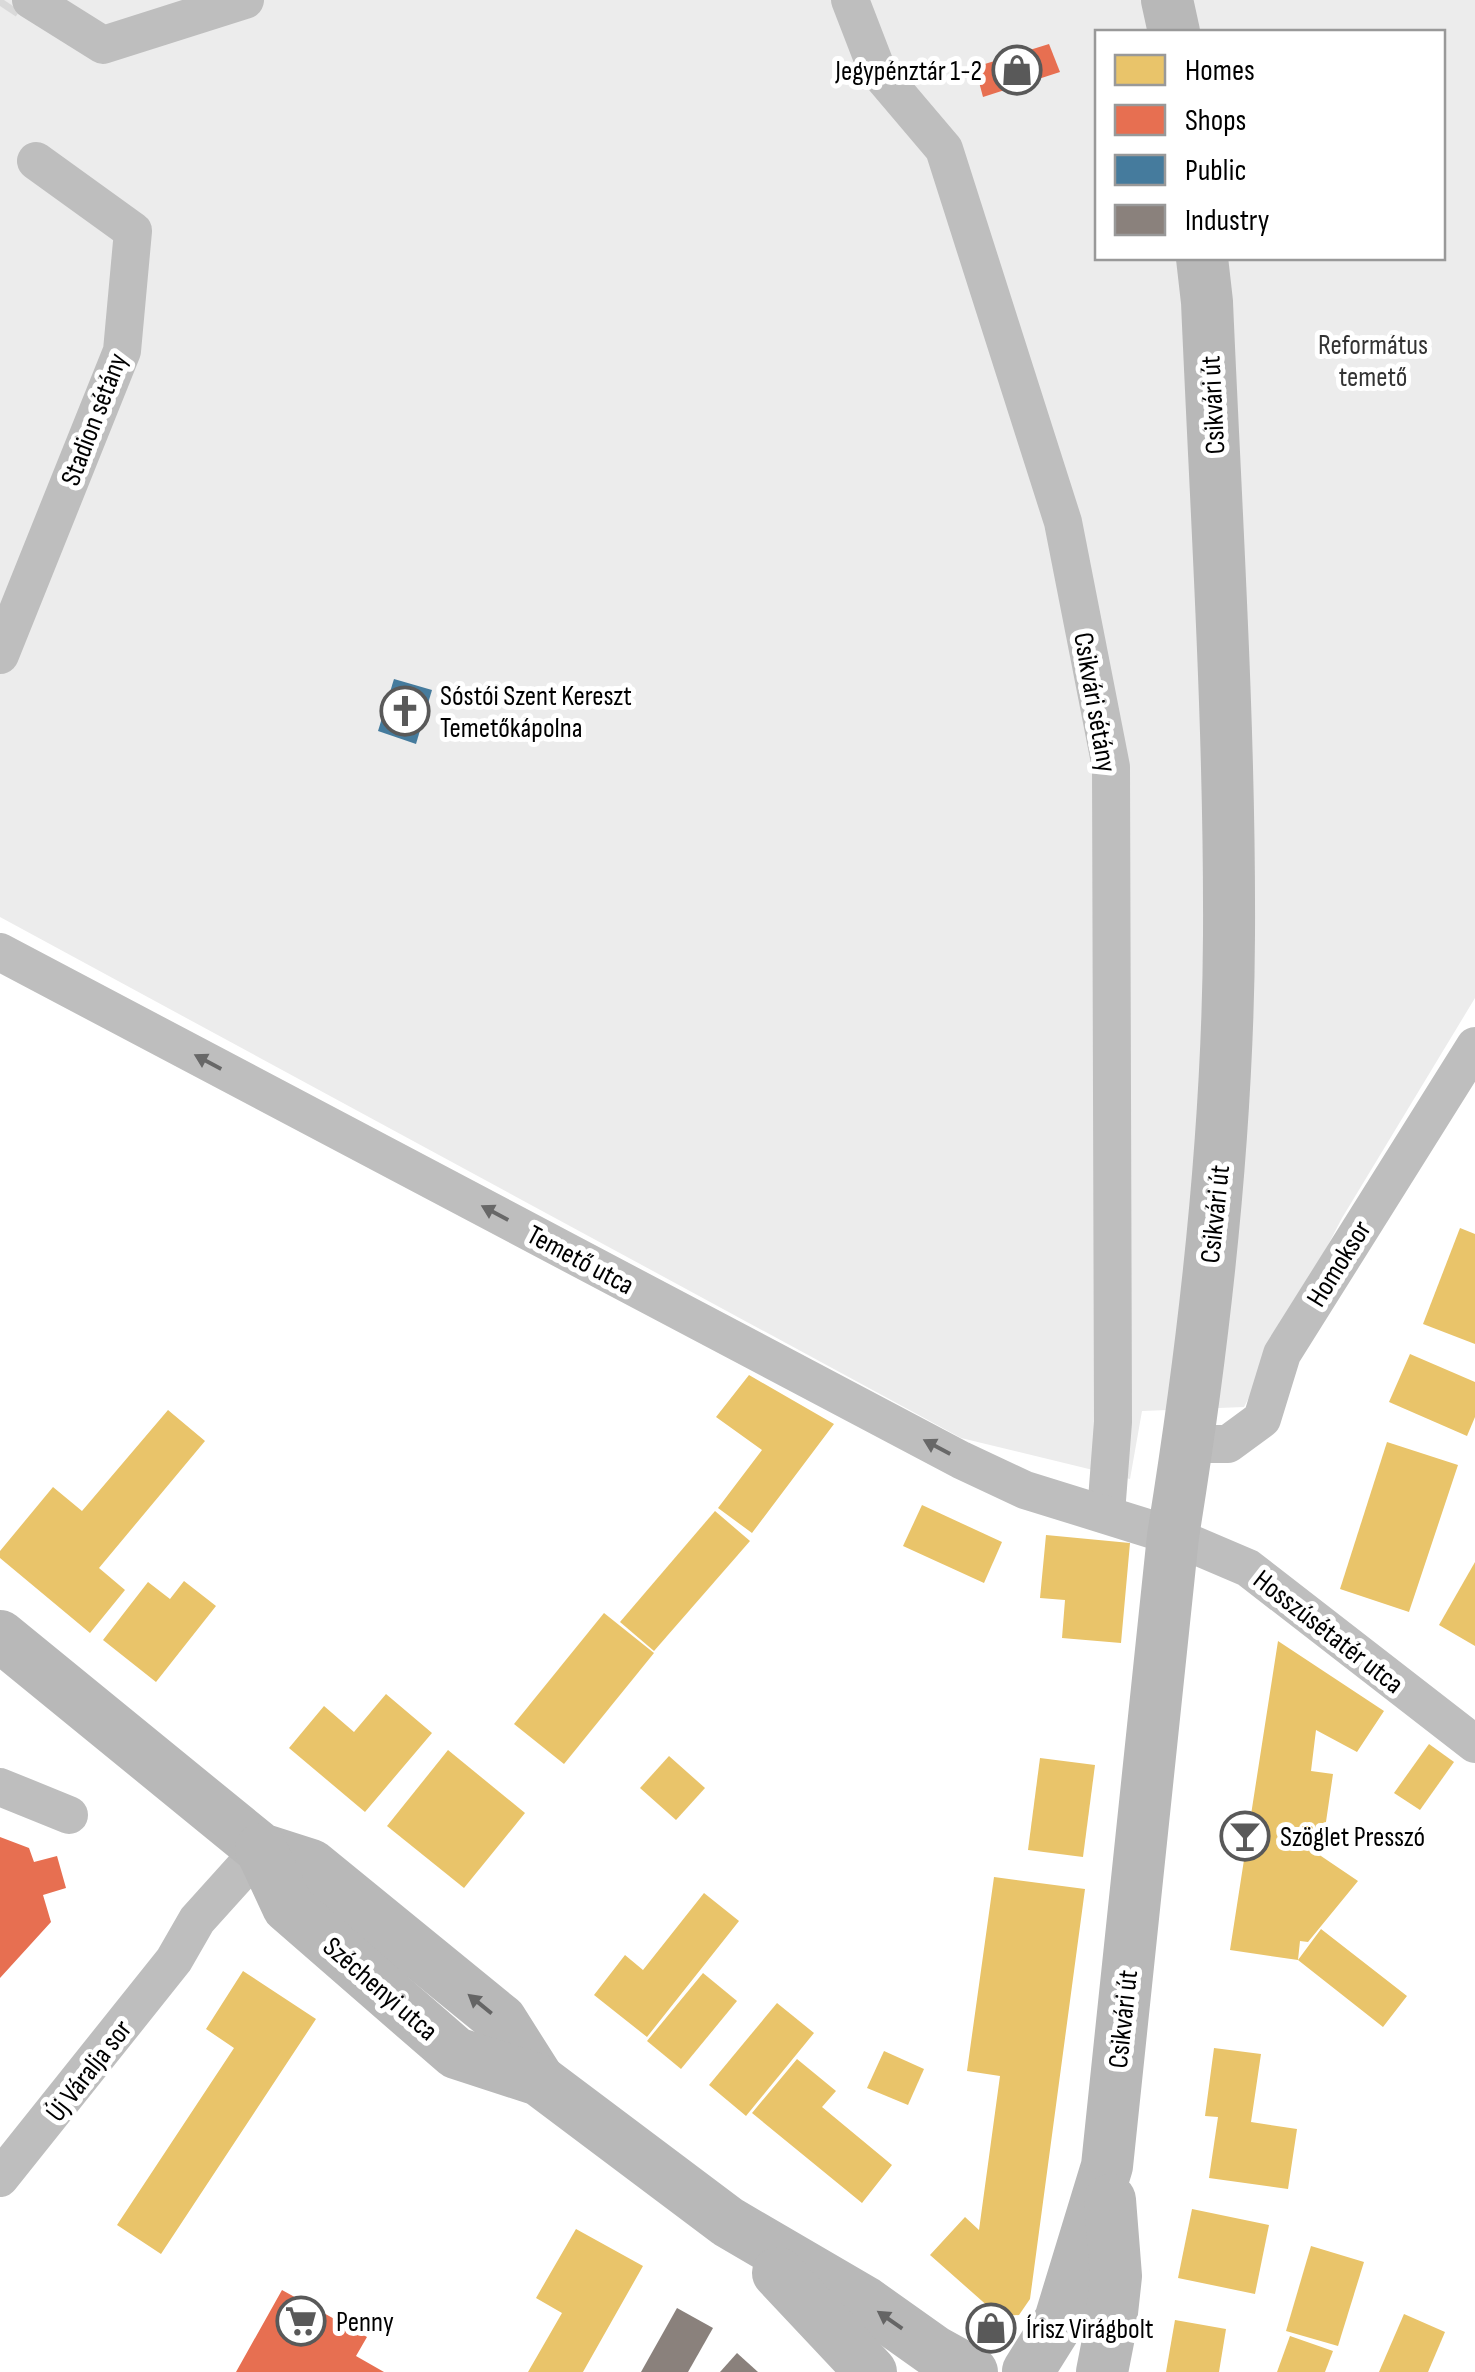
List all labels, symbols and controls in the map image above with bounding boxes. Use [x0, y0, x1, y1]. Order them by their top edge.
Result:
legend [1095, 30, 1445, 260]
shop icon: Jegypénztár 1-2 [991, 44, 1043, 96]
text: Homes [1185, 53, 1255, 89]
place label: Jegypénztár 1-2 [834, 55, 982, 88]
text: Shops [1185, 103, 1246, 139]
text: Public [1185, 153, 1246, 189]
text: Industry [1185, 203, 1270, 239]
park label: Református temető [1318, 329, 1428, 394]
street label: Stadion sétány [54, 348, 135, 490]
street label: Csikvári út [1194, 355, 1233, 455]
street label: Csikvári sétány [1066, 630, 1123, 775]
place label: Sóstói Szent Kereszt Temetőkápolna [440, 680, 632, 745]
church icon: Sóstói Szent Kereszt Temetőkápolna [379, 685, 431, 737]
one-way arrow [193, 1053, 222, 1070]
street label: Csikvári út [1194, 1163, 1237, 1265]
one-way arrow [481, 1205, 510, 1222]
street label: Homoksor [1300, 1215, 1379, 1313]
street label: Temető utca [521, 1219, 639, 1302]
one-way arrow [923, 1439, 952, 1456]
street label: Hosszúsétatér utca [1247, 1563, 1410, 1701]
bar icon: Szöglet Presszó [1219, 1810, 1271, 1862]
place label: Szöglet Presszó [1280, 1821, 1425, 1854]
street label: Széchenyi utca [316, 1930, 444, 2048]
street label: Csikvári út [1102, 1968, 1145, 2070]
one-way arrow [468, 1994, 493, 2015]
street label: Új Váralja sor [39, 2014, 139, 2128]
supermarket icon: Penny [275, 2295, 327, 2347]
shop icon: Írisz Virágbolt [965, 2302, 1017, 2354]
place label: Penny [336, 2306, 394, 2339]
one-way arrow [876, 2310, 903, 2330]
place label: Írisz Virágbolt [1026, 2313, 1153, 2346]

